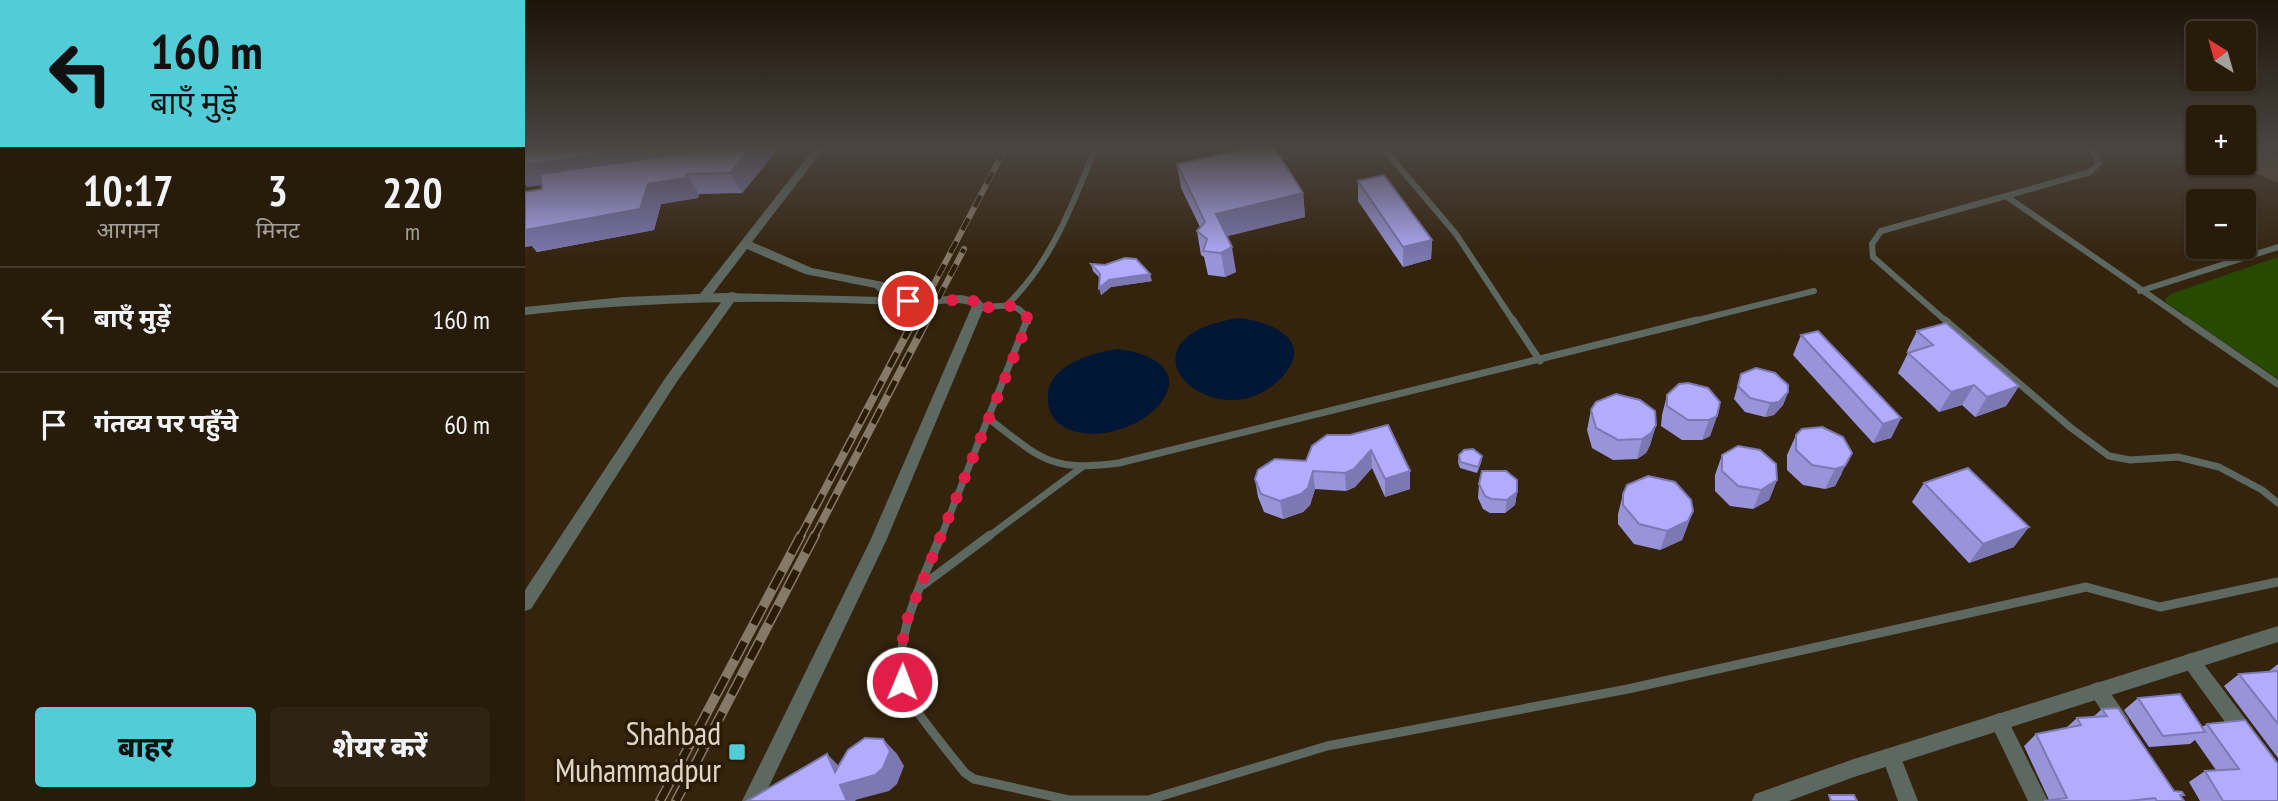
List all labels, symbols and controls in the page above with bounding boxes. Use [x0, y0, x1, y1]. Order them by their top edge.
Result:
text: 160 m [150, 19, 263, 83]
north arrow [2186, 21, 2256, 91]
map controls [2186, 21, 2256, 259]
icon: left [35, 28, 126, 119]
text: बाएँ मुड़ें [150, 81, 237, 123]
button: + [2186, 105, 2256, 175]
text: 10:17 [82, 163, 173, 218]
text: 3 [268, 163, 288, 218]
text: 220 [382, 165, 443, 220]
button: − [2186, 189, 2256, 259]
text: आगमन [96, 215, 159, 244]
text: मिनट [256, 215, 300, 244]
text: m [405, 217, 420, 246]
pin [878, 271, 938, 331]
icon: arrive [889, 282, 927, 320]
icon: left [35, 301, 73, 339]
text: बाएँ मुड़ें [94, 301, 171, 334]
text: 160 m [432, 303, 490, 336]
icon: arrive [35, 406, 73, 444]
text: गंतव्य पर पहुँचे [94, 406, 238, 439]
text: 60 m [444, 408, 490, 441]
position arrow [865, 645, 939, 719]
button: बाहर [35, 707, 256, 787]
button: शेयर करें [270, 707, 490, 787]
place label: Shahbad Muhammadpur [555, 712, 721, 791]
marker: Shahbad Muhammadpur [727, 742, 747, 762]

